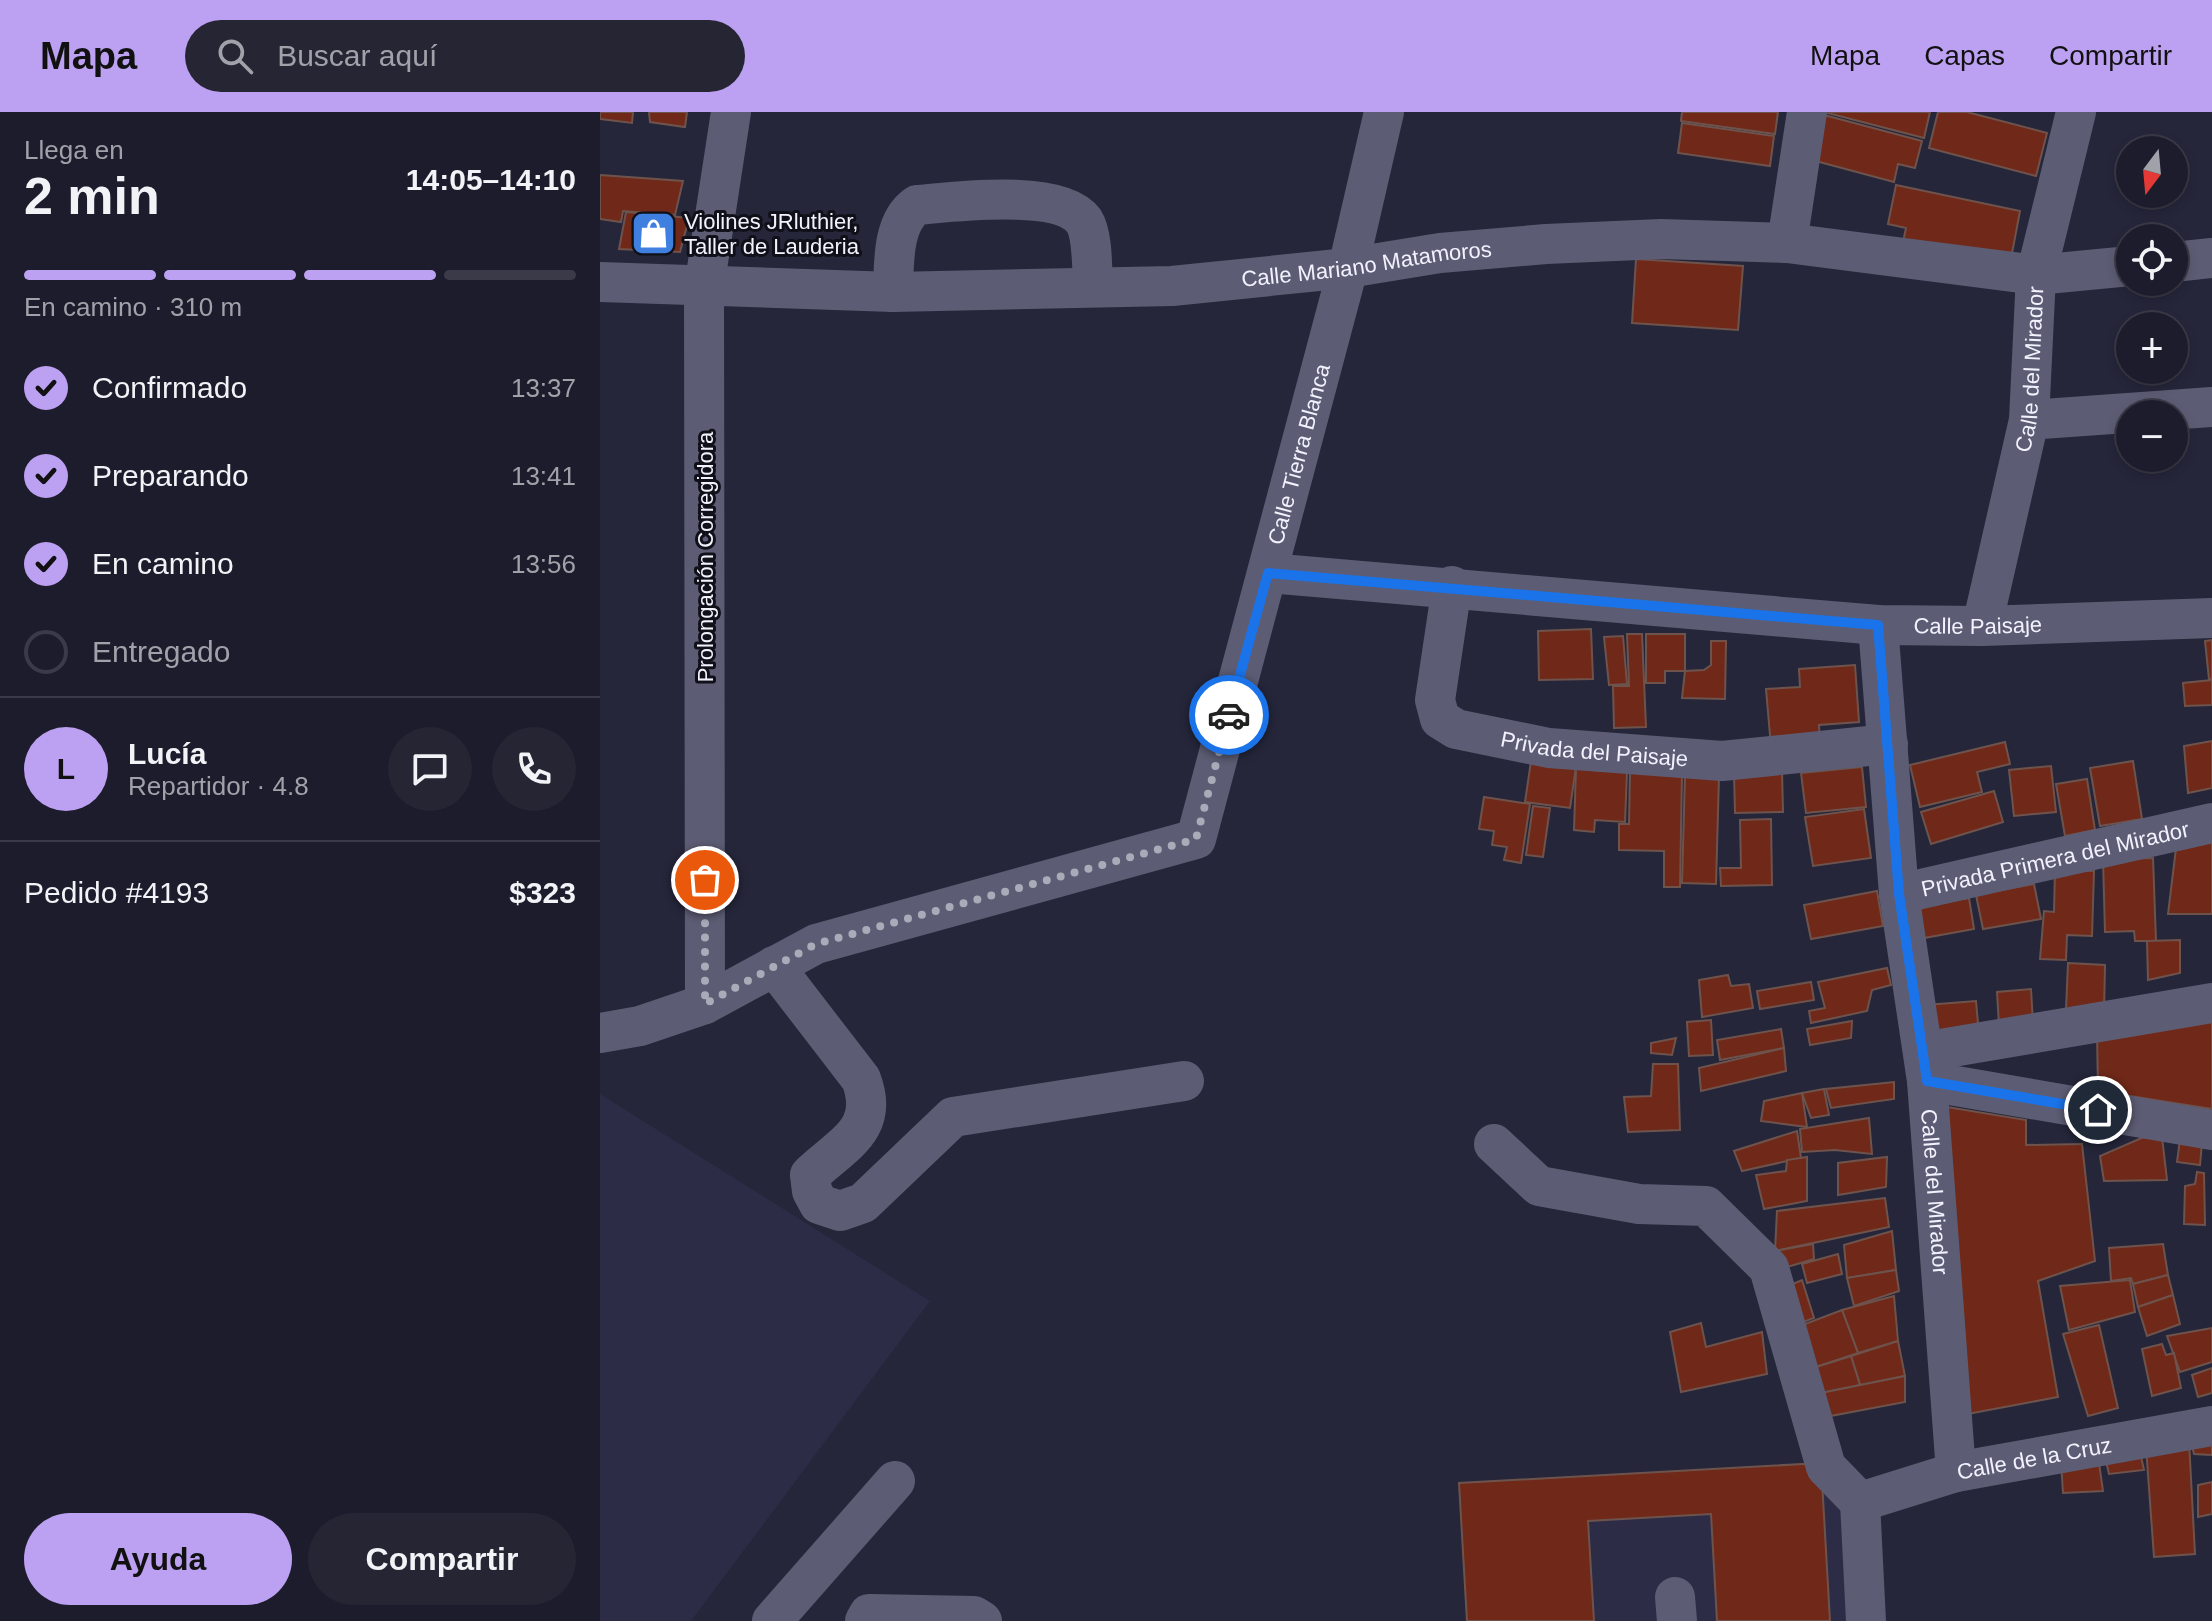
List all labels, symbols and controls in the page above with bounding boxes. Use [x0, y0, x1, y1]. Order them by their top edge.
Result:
search box [185, 20, 745, 92]
icon: search [213, 34, 257, 78]
text: Mapa [40, 35, 137, 77]
text: Buscar aquí [277, 39, 437, 72]
text: Mapa [1810, 40, 1880, 71]
text: Capas [1924, 40, 2005, 71]
text: Compartir [2049, 40, 2172, 71]
text: Llega en [24, 135, 124, 165]
north arrow [2116, 136, 2188, 208]
map controls [2116, 136, 2188, 472]
text: 14:05–14:10 [406, 163, 576, 196]
text: 2 min [24, 167, 160, 225]
place label: Violines JRluthier, Taller de Lauderia [684, 209, 860, 259]
shop icon: Violines JRluthier, Taller de Lauderia [629, 210, 677, 258]
button: locate [2116, 224, 2188, 296]
street label: Calle Mariano Matamoros [1240, 237, 1493, 292]
street label: Calle del Mirador [2010, 286, 2048, 455]
text: En camino · 310 m [24, 292, 242, 322]
button: + [2116, 312, 2188, 384]
street label: Calle Tierra Blanca [1263, 360, 1335, 547]
icon: check [24, 366, 68, 410]
text: Confirmado [92, 371, 247, 404]
text: 13:37 [511, 373, 576, 403]
button: − [2116, 400, 2188, 472]
street label: Prolongación Corregidora [693, 431, 718, 682]
icon: check [24, 454, 68, 498]
text: Preparando [92, 459, 249, 492]
text: 13:41 [511, 461, 576, 491]
icon: check [24, 542, 68, 586]
text: En camino [92, 547, 234, 580]
text: 13:56 [511, 549, 576, 579]
street label: Calle Paisaje [1913, 612, 2042, 639]
text: Entregado [92, 635, 230, 668]
courier [1189, 675, 1269, 755]
icon: car [1207, 693, 1251, 737]
street label: Privada del Paisaje [1498, 726, 1689, 771]
button: chat [388, 727, 472, 811]
button: phone [492, 727, 576, 811]
text: Lucía [128, 737, 206, 770]
text: L [57, 752, 75, 785]
text: Repartidor · 4.8 [128, 771, 309, 801]
street label: Privada Primera del Mirador [1919, 817, 2192, 902]
pin [671, 846, 739, 914]
icon: bag [683, 858, 727, 902]
text: Pedido #4193 [24, 876, 209, 909]
text: $323 [509, 876, 576, 909]
pin [2064, 1076, 2132, 1144]
icon: home [2076, 1088, 2120, 1132]
street label: Calle del Mirador [1916, 1108, 1953, 1276]
street label: Calle de la Cruz [1955, 1432, 2114, 1485]
button: Ayuda [24, 1513, 292, 1605]
button: Compartir [308, 1513, 576, 1605]

